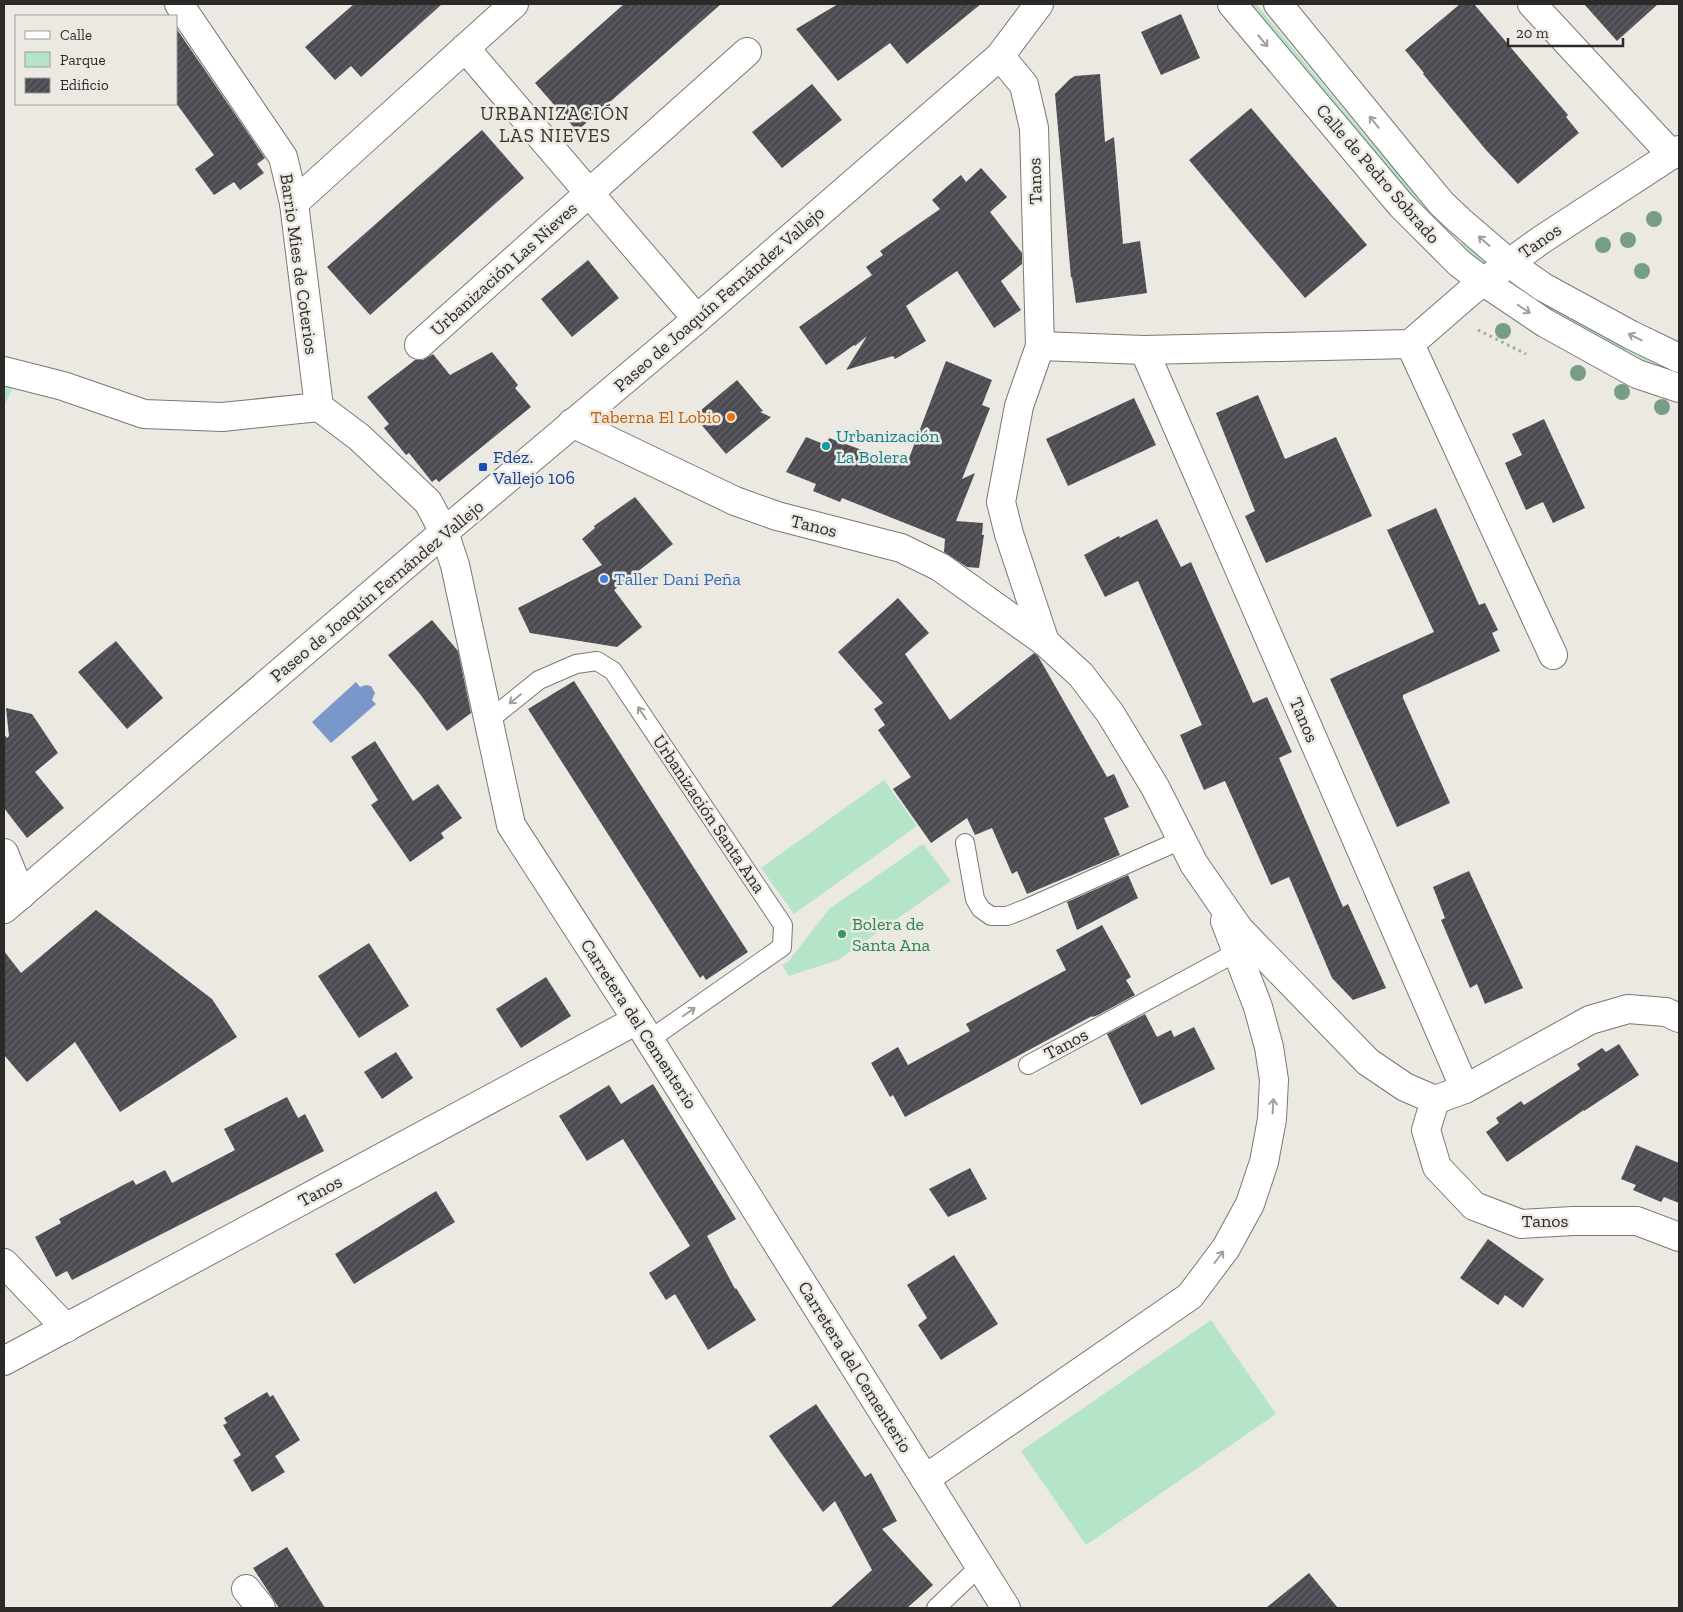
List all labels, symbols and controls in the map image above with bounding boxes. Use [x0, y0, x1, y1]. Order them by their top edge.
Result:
legend [15, 15, 178, 105]
scale bar [1508, 15, 1623, 47]
text: 20 m [1516, 24, 1549, 42]
text: Calle [60, 26, 92, 44]
one-way arrow [1258, 34, 1269, 47]
text: Parque [60, 51, 106, 69]
text: Edificio [60, 76, 109, 94]
street label: Calle de Pedro Sobrado [1311, 100, 1445, 248]
district label: URBANIZACIÓN LAS NIEVES [480, 102, 630, 147]
one-way arrow [1369, 116, 1380, 129]
street label: Tanos [1023, 157, 1047, 205]
street label: Barrio Mies de Coterios [275, 172, 323, 356]
street label: Urbanización Las Nieves [426, 197, 582, 341]
street label: Paseo de Joaquín Fernández Vallejo [609, 202, 829, 396]
street label: Tanos [1515, 219, 1566, 263]
one-way arrow [1477, 235, 1490, 247]
one-way arrow [1517, 304, 1531, 314]
one-way arrow [1628, 332, 1643, 342]
place label: Taberna El Lobio [591, 406, 721, 428]
marker: Taberna El Lobio [725, 411, 737, 423]
place label: Urbanización La Bolera [836, 425, 940, 468]
marker: Urbanización La Bolera [820, 440, 832, 452]
place label: Fdez. Vallejo 106 [492, 446, 575, 489]
marker: Fdez. Vallejo 106 [477, 461, 489, 473]
street label: Paseo de Joaquín Fernández Vallejo [266, 495, 488, 687]
street label: Tanos [789, 510, 839, 542]
place label: Taller Dani Peña [614, 568, 741, 590]
marker: Taller Dani Peña [598, 573, 610, 585]
one-way arrow [509, 694, 522, 705]
street label: Tanos [1285, 694, 1323, 746]
one-way arrow [637, 707, 647, 721]
street label: Urbanización Santa Ana [648, 731, 770, 897]
place label: Bolera de Santa Ana [852, 913, 930, 956]
marker: Bolera de Santa Ana [836, 928, 848, 940]
street label: Carretera del Cementerio [576, 935, 702, 1113]
one-way arrow [682, 1007, 696, 1017]
street label: Tanos [1040, 1023, 1092, 1065]
one-way arrow [1268, 1098, 1277, 1114]
street label: Tanos [294, 1170, 346, 1212]
street label: Tanos [1522, 1210, 1568, 1232]
one-way arrow [1214, 1250, 1224, 1264]
street label: Carretera del Cementerio [793, 1277, 917, 1457]

